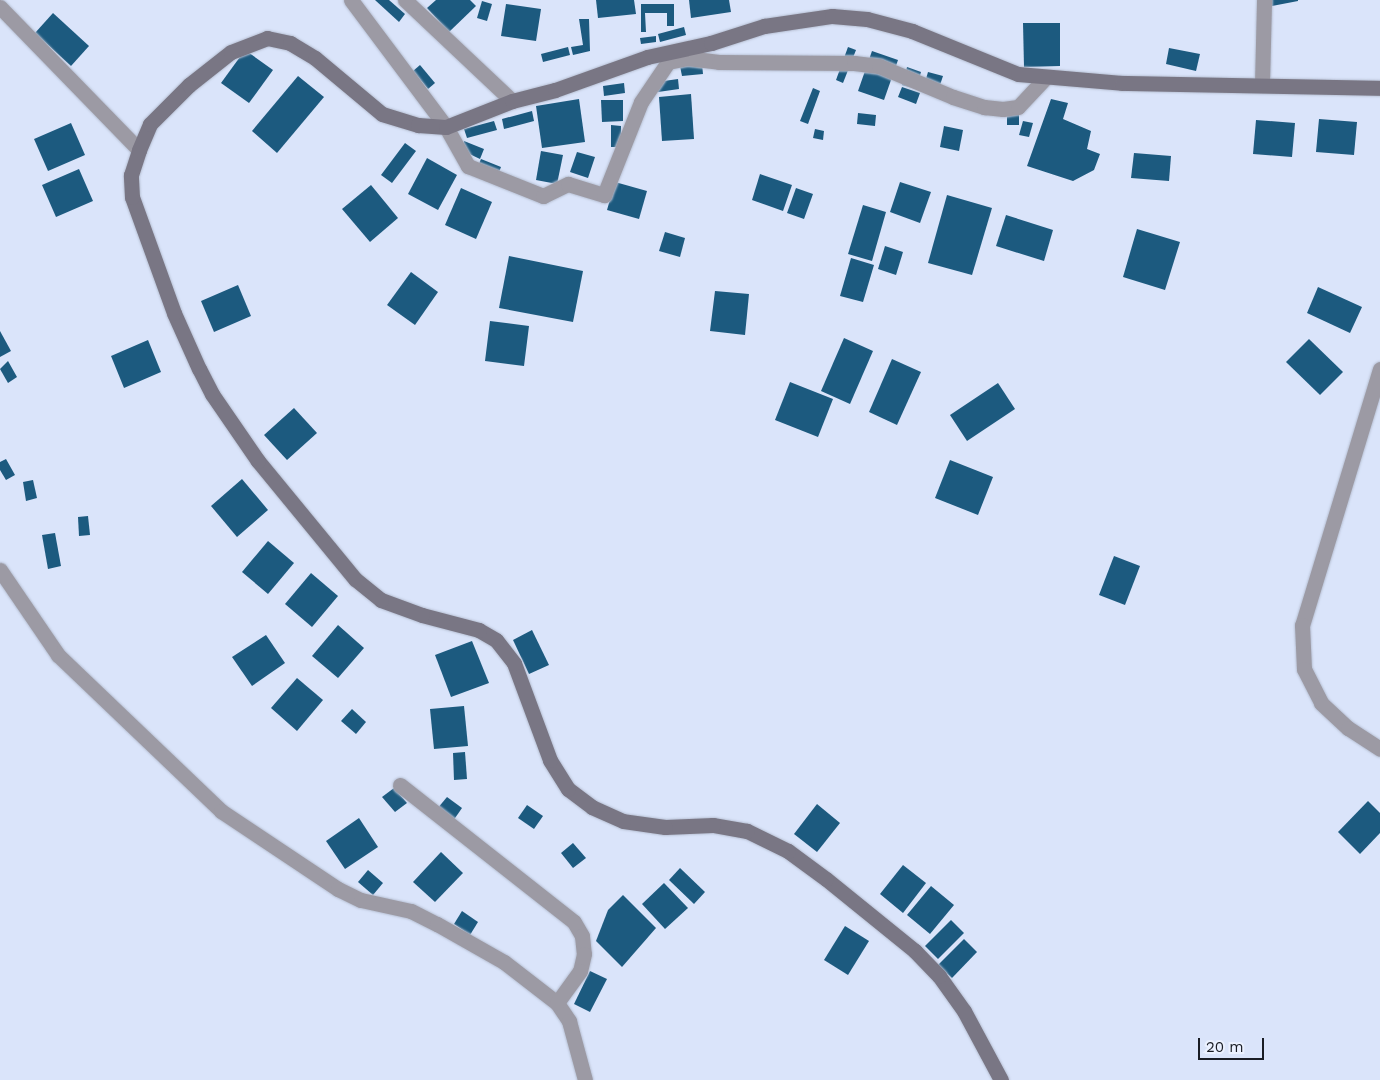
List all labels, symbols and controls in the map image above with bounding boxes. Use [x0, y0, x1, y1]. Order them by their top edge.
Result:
scale bar [1200, 1028, 1266, 1060]
text: 20 m [1206, 1038, 1244, 1056]

